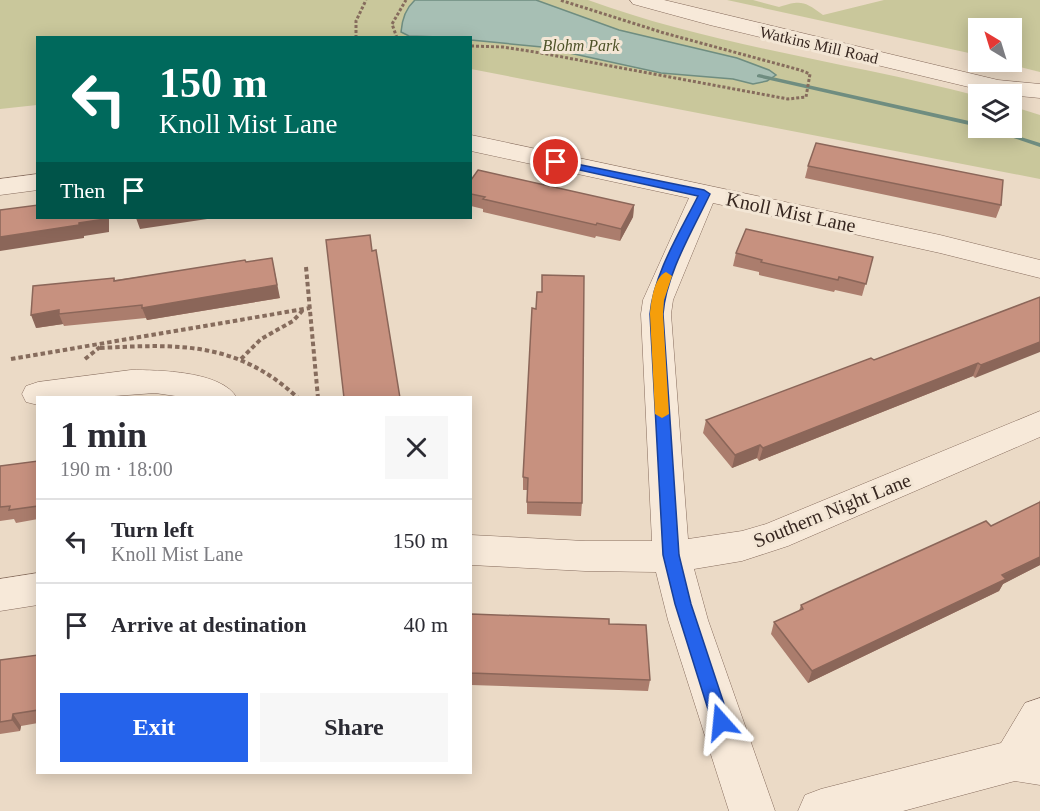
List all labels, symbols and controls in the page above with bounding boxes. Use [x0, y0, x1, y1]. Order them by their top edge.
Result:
north arrow [968, 18, 1022, 72]
map controls [968, 18, 1022, 138]
street label: Watkins Mill Road [758, 23, 880, 67]
park label: Blohm Park [543, 37, 620, 54]
icon: left [60, 60, 138, 138]
text: 150 m [159, 60, 268, 106]
button: layers [968, 84, 1022, 138]
text: Knoll Mist Lane [159, 109, 337, 139]
pin [530, 136, 581, 187]
icon: arrive [539, 145, 572, 178]
icon: arrive [117, 174, 150, 207]
text: Then [60, 178, 105, 203]
street label: Knoll Mist Lane [724, 187, 858, 237]
text: 1 min [60, 415, 147, 455]
button: close [385, 416, 448, 479]
text: 190 m · 18:00 [60, 458, 173, 480]
street label: Southern Night Lane [750, 468, 914, 553]
text: Turn left [111, 517, 194, 542]
icon: left [60, 525, 93, 558]
text: 150 m [392, 528, 448, 553]
text: Knoll Mist Lane [111, 543, 243, 565]
icon: arrive [60, 609, 93, 642]
text: Arrive at destination [111, 612, 307, 637]
text: 40 m [403, 612, 448, 637]
position arrow [689, 690, 753, 754]
button: Exit [60, 693, 248, 762]
button: Share [260, 693, 448, 762]

